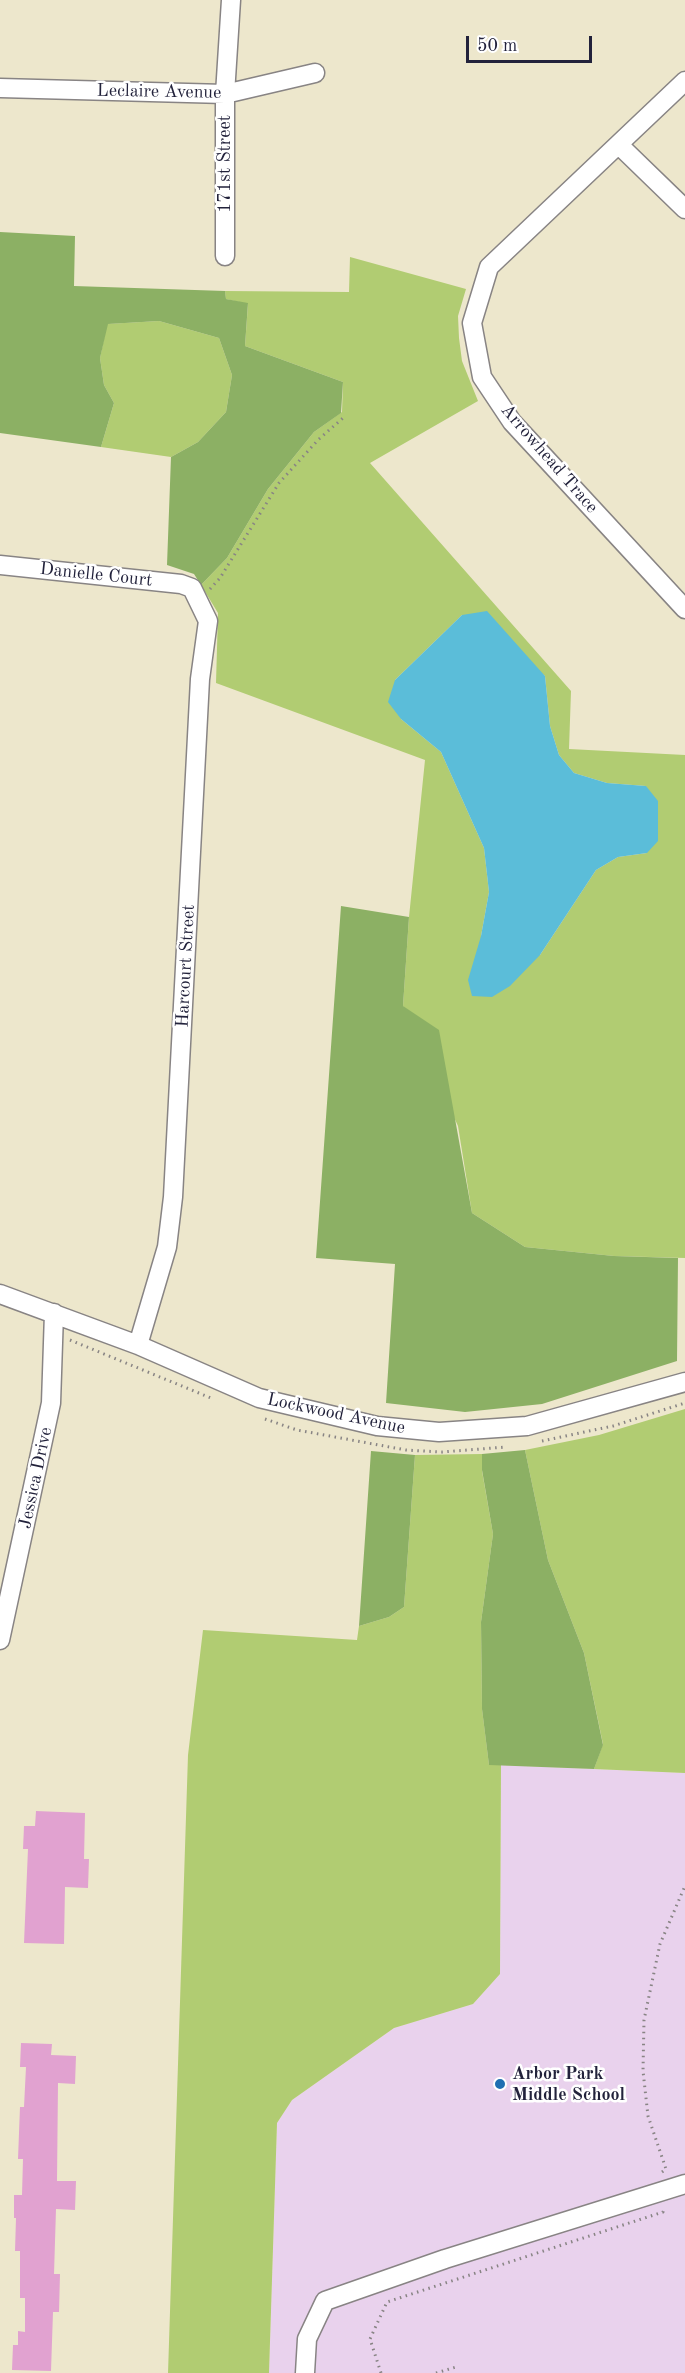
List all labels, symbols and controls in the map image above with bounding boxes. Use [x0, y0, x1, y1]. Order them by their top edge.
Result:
scale bar [469, 24, 595, 62]
text: 50 m [477, 37, 517, 55]
street label: Leclaire Avenue [96, 80, 222, 104]
street label: 171st Street [214, 115, 236, 213]
street label: Arrowhead Trace [496, 400, 602, 518]
street label: Danielle Court [39, 558, 153, 592]
street label: Harcourt Street [172, 904, 200, 1028]
street label: Lockwood Avenue [265, 1389, 407, 1439]
street label: Jessica Drive [15, 1425, 57, 1531]
place label: Arbor Park Middle School [512, 2063, 625, 2106]
marker: Arbor Park Middle School [493, 2077, 507, 2091]

